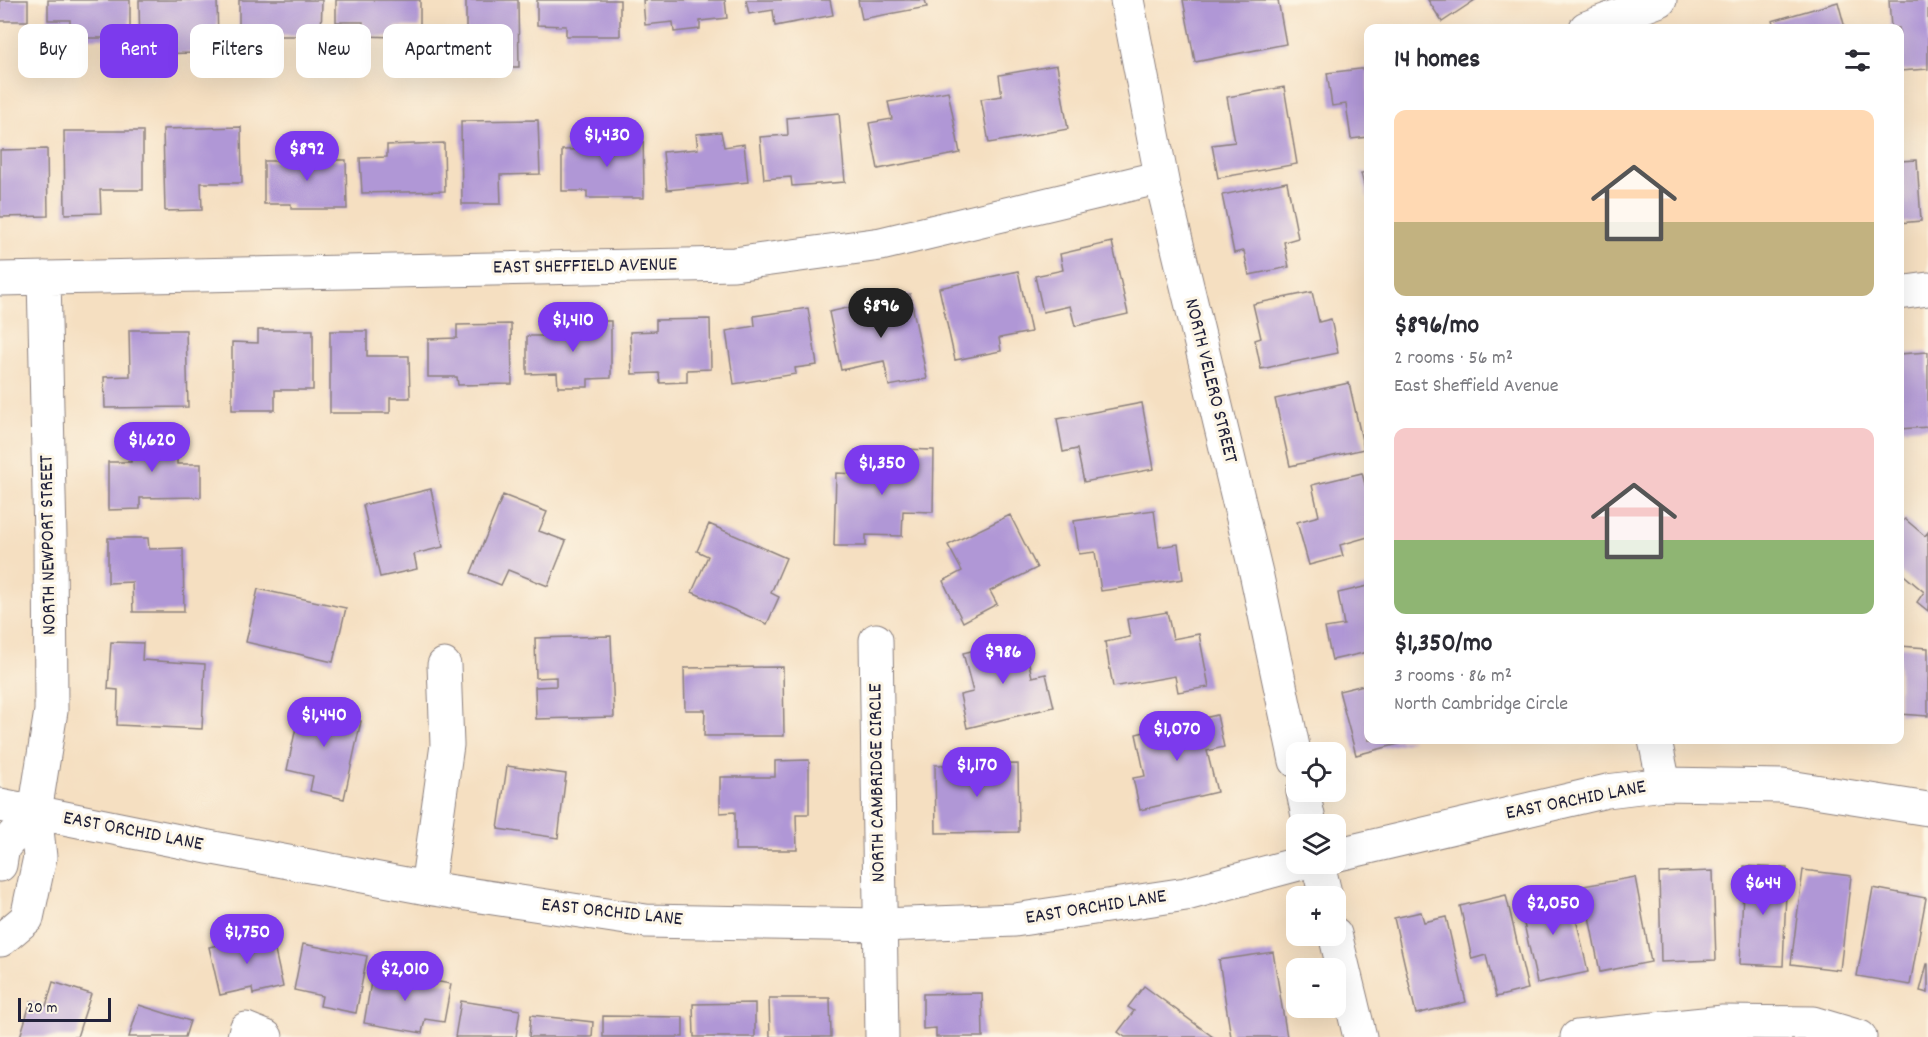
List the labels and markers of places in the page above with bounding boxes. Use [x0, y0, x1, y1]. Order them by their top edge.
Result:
pin: $1,430 [558, 117, 656, 168]
pin: $892 [271, 131, 343, 182]
pin: $896 [845, 288, 917, 339]
pin: $1,410 [524, 302, 622, 353]
pin: $1,620 [103, 422, 201, 473]
pin: $1,350 [833, 445, 931, 496]
pin: $986 [967, 634, 1039, 685]
pin: $1,440 [275, 697, 373, 748]
pin: $1,070 [1128, 711, 1226, 762]
pin: $1,170 [928, 747, 1026, 798]
pin: $644 [1727, 865, 1799, 916]
pin: $2,050 [1504, 885, 1602, 936]
pin: $1,750 [198, 914, 296, 965]
pin: $2,010 [356, 951, 454, 1002]

